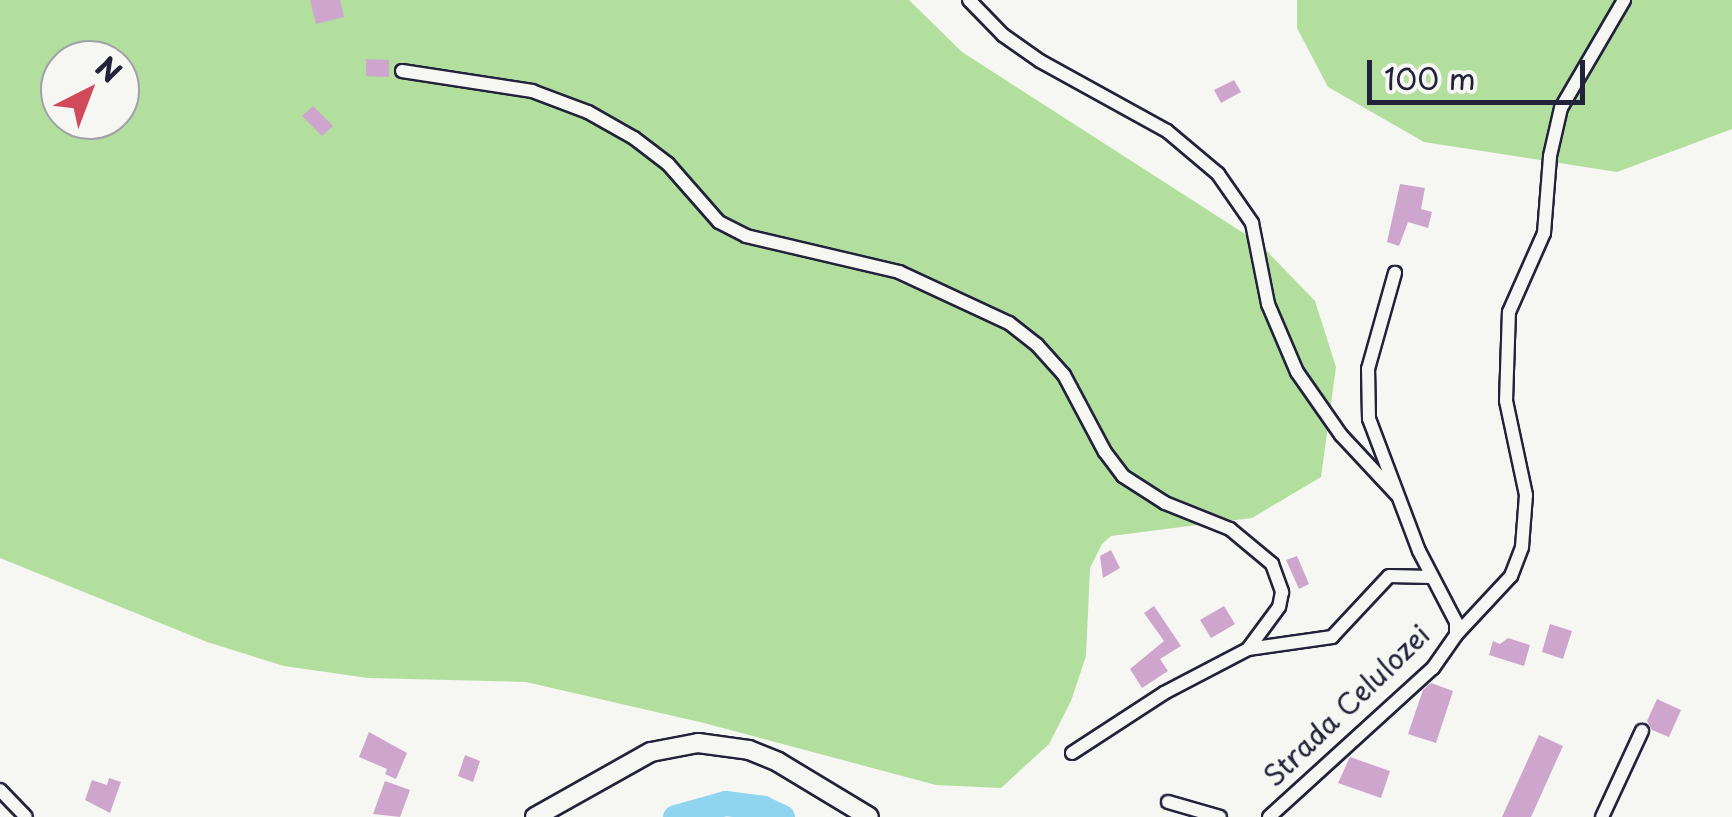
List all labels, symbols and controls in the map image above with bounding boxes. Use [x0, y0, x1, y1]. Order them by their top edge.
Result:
north arrow [40, 40, 140, 140]
scale bar [1372, 40, 1590, 102]
text: N [86, 45, 132, 92]
text: 100 m [1384, 55, 1476, 100]
street label: Strada Celulozei [1256, 617, 1436, 793]

